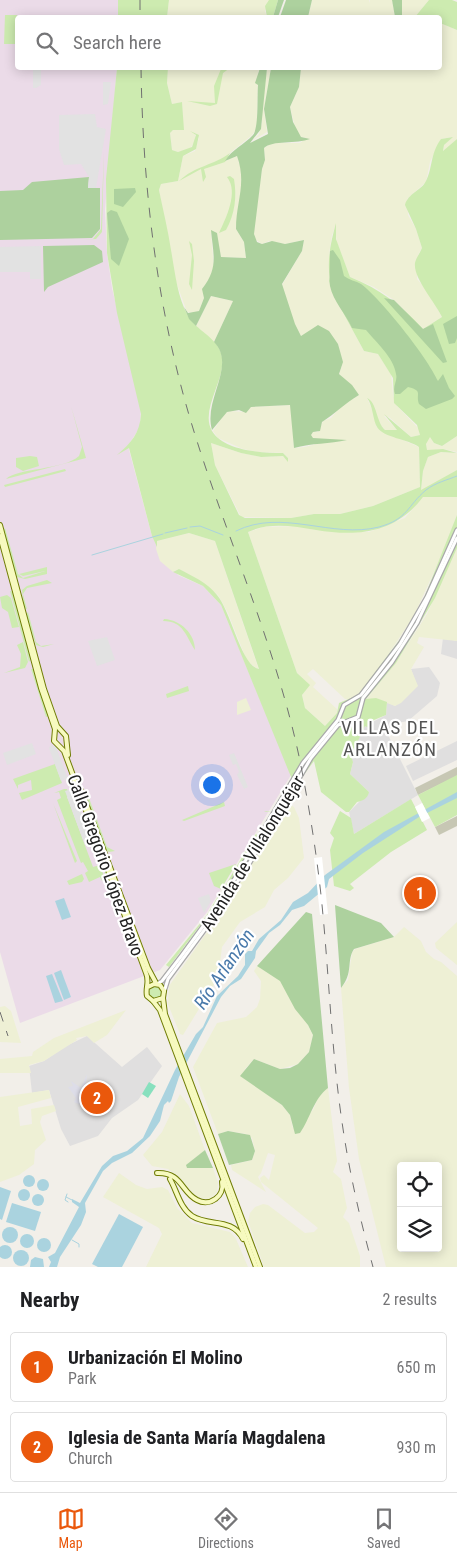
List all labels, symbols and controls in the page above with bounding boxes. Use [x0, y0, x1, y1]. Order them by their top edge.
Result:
search box [15, 15, 442, 70]
icon: search [33, 29, 61, 57]
text: Search here [73, 31, 161, 54]
district label: VILLAS DEL ARLANZÓN [341, 716, 439, 761]
street label: Calle Gregorio López Bravo [63, 771, 149, 959]
street label: Avenida de Villalonquéjar [196, 771, 309, 935]
your location [199, 772, 225, 798]
pin: 1 [404, 874, 436, 912]
water label: Río Arlanzón [189, 924, 259, 1014]
pin: 2 [81, 1079, 113, 1117]
map controls [397, 1162, 442, 1252]
button: locate [397, 1162, 442, 1207]
button: layers [397, 1207, 442, 1252]
text: Nearby [20, 1288, 79, 1312]
text: 2 results [382, 1290, 437, 1309]
text: Urbanización El Molino [68, 1346, 243, 1369]
text: 1 [33, 1358, 41, 1377]
text: 650 m [397, 1358, 436, 1377]
text: Park [68, 1369, 97, 1388]
text: Iglesia de Santa María Magdalena [68, 1426, 325, 1449]
text: 2 [33, 1438, 41, 1457]
text: 930 m [397, 1438, 436, 1457]
text: Church [68, 1449, 112, 1468]
tab: Map [57, 1505, 85, 1551]
tab: Directions [198, 1505, 254, 1551]
tab: Saved [367, 1505, 400, 1551]

